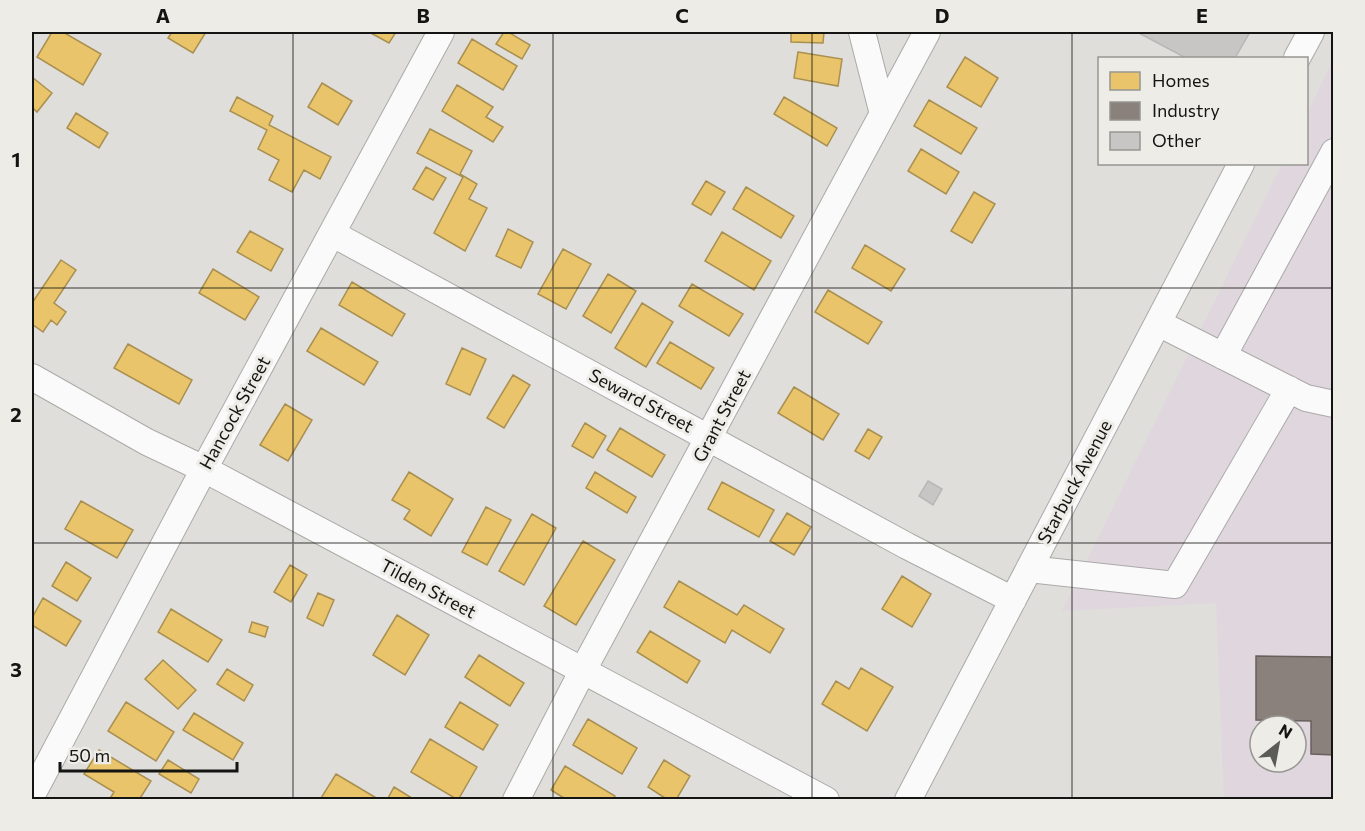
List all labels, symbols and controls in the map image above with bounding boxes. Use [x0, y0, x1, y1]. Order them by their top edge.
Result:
text: A [156, 3, 170, 27]
text: B [416, 3, 430, 27]
text: C [675, 3, 689, 27]
text: D [935, 3, 949, 27]
text: E [1196, 3, 1208, 27]
legend [1098, 57, 1308, 165]
text: Homes [1152, 69, 1210, 91]
text: Industry [1152, 99, 1220, 121]
text: Other [1152, 129, 1201, 151]
text: 1 [11, 147, 21, 171]
street label: Hancock Street [194, 352, 274, 473]
street label: Seward Street [586, 363, 697, 437]
street label: Grant Street [688, 365, 755, 466]
text: 2 [10, 402, 22, 426]
street label: Starbuck Avenue [1032, 416, 1116, 547]
street label: Tilden Street [377, 554, 480, 623]
text: 3 [10, 657, 22, 681]
north arrow [1248, 714, 1308, 774]
text: N [1276, 719, 1296, 742]
scale bar [60, 735, 237, 773]
text: 50 m [69, 744, 110, 766]

